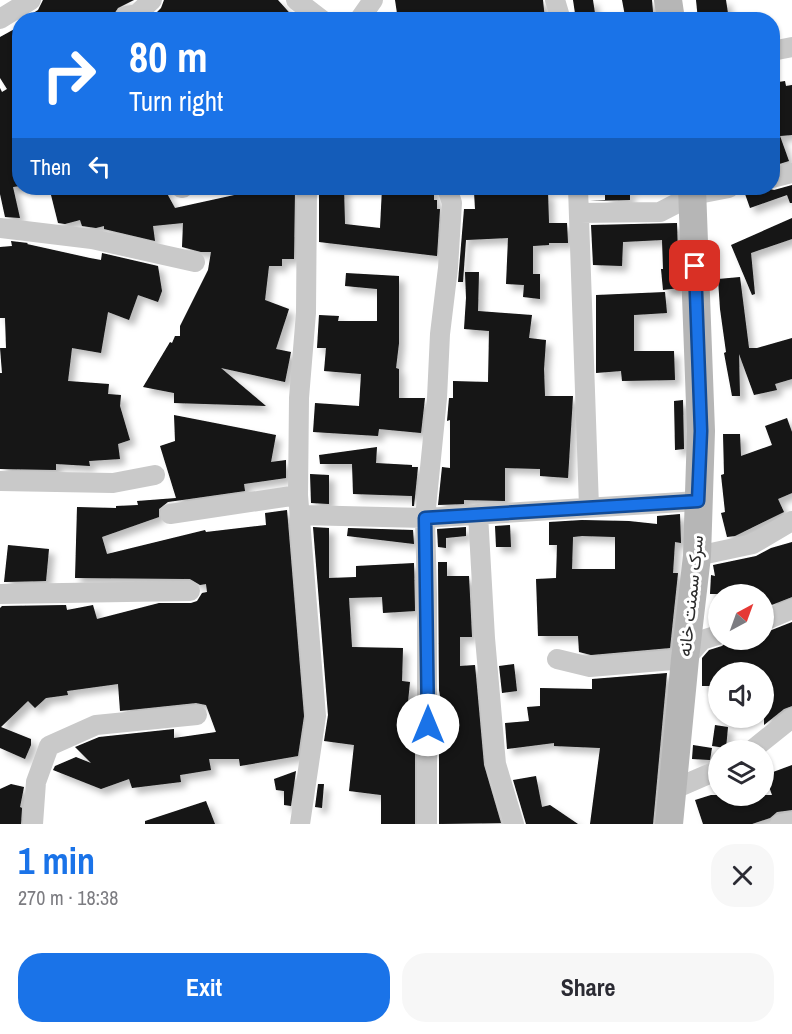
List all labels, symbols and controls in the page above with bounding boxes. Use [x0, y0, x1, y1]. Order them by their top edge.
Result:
text: 80 m [129, 29, 208, 85]
icon: right [30, 36, 108, 114]
text: Turn right [129, 83, 223, 119]
icon: left [83, 150, 116, 183]
text: Then [30, 152, 71, 182]
pin [669, 240, 720, 291]
icon: arrive [678, 249, 711, 282]
street label: سرک سمنت خانه [672, 534, 709, 658]
north arrow [708, 584, 774, 650]
map controls [708, 584, 774, 806]
button: sound [708, 662, 774, 728]
position arrow [396, 693, 460, 757]
button: layers [708, 740, 774, 806]
text: 1 min [18, 837, 95, 885]
button: close [711, 844, 774, 907]
text: 270 m · 18:38 [18, 884, 118, 911]
button: Exit [18, 953, 390, 1022]
button: Share [402, 953, 774, 1022]

